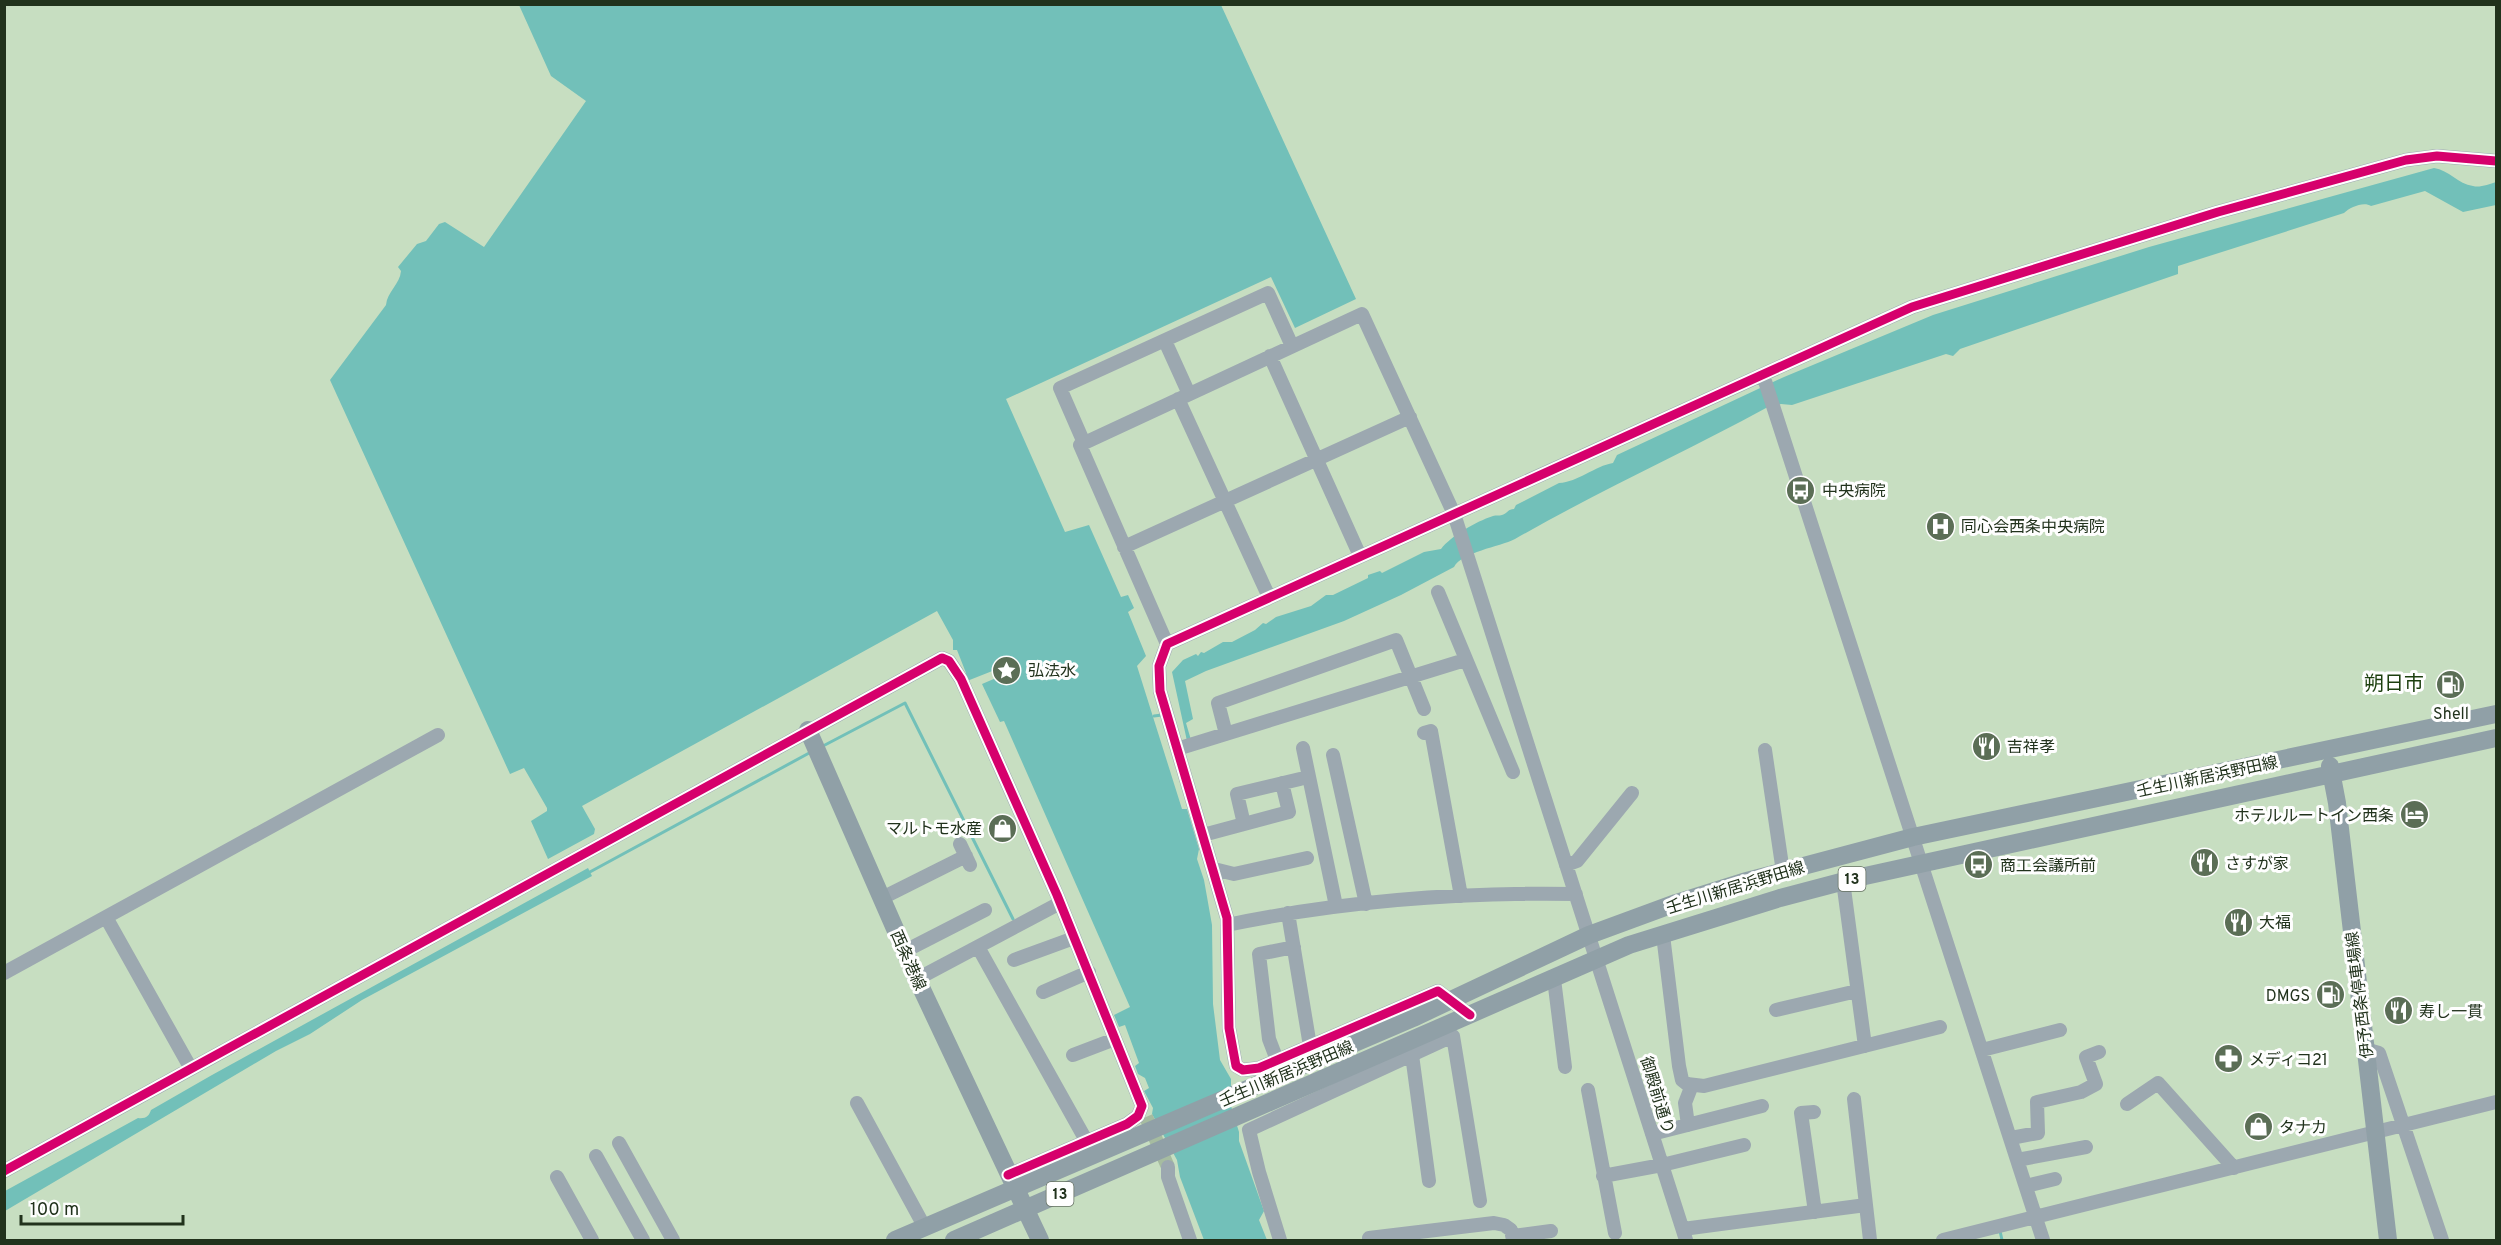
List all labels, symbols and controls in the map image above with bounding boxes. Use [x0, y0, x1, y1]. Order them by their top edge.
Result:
bus stop icon: 中央病院 [1785, 474, 1817, 506]
place label: 中央病院 [1822, 482, 1886, 502]
hospital icon: 同心会西条中央病院 [1924, 510, 1956, 542]
place label: 同心会西条中央病院 [1961, 518, 2105, 538]
place icon: 弘法水 [991, 654, 1023, 686]
place label: 弘法水 [1028, 662, 1076, 682]
fuel station icon: Shell [2435, 669, 2467, 701]
district label: 朔日市 [2364, 672, 2424, 698]
place label: Shell [2433, 705, 2469, 725]
restaurant icon: 吉祥孝 [1970, 730, 2002, 762]
place label: 吉祥孝 [2007, 738, 2055, 758]
street label: 壬生川新居浜野田線 [2135, 753, 2280, 803]
hotel icon: ホテルルートイン西条 [2399, 799, 2431, 831]
place label: ホテルルートイン西条 [2234, 807, 2394, 827]
shop icon: マルトモ水産 [987, 812, 1019, 844]
place label: マルトモ水産 [886, 820, 982, 840]
restaurant icon: さすが家 [2188, 847, 2220, 879]
bus stop icon: 商工会議所前 [1963, 849, 1995, 881]
place label: さすが家 [2225, 855, 2289, 875]
place label: 商工会議所前 [2000, 857, 2096, 877]
street label: 壬生川新居浜野田線 [1664, 858, 1807, 920]
road number: 13 [1838, 867, 1866, 891]
restaurant icon: 大福 [2222, 906, 2254, 938]
place label: 大福 [2259, 914, 2291, 934]
street label: 西条港線 [885, 928, 929, 994]
street label: 伊予西条停車場線 [2343, 930, 2379, 1060]
fuel station icon: DMGS [2315, 979, 2347, 1011]
place label: DMGS [2266, 987, 2310, 1007]
restaurant icon: 寿し一貫 [2382, 995, 2414, 1027]
place label: 寿し一貫 [2419, 1003, 2483, 1023]
street label: 壬生川新居浜野田線 [1217, 1038, 1357, 1112]
pharmacy icon: メディコ21 [2212, 1043, 2244, 1075]
place label: メディコ21 [2249, 1051, 2328, 1071]
street label: 御殿前通り [1635, 1054, 1677, 1137]
shop icon: タナカ [2242, 1111, 2274, 1143]
place label: タナカ [2279, 1119, 2327, 1139]
road number: 13 [1046, 1182, 1074, 1206]
scale bar [21, 1188, 183, 1226]
text: 100 m [30, 1199, 79, 1222]

